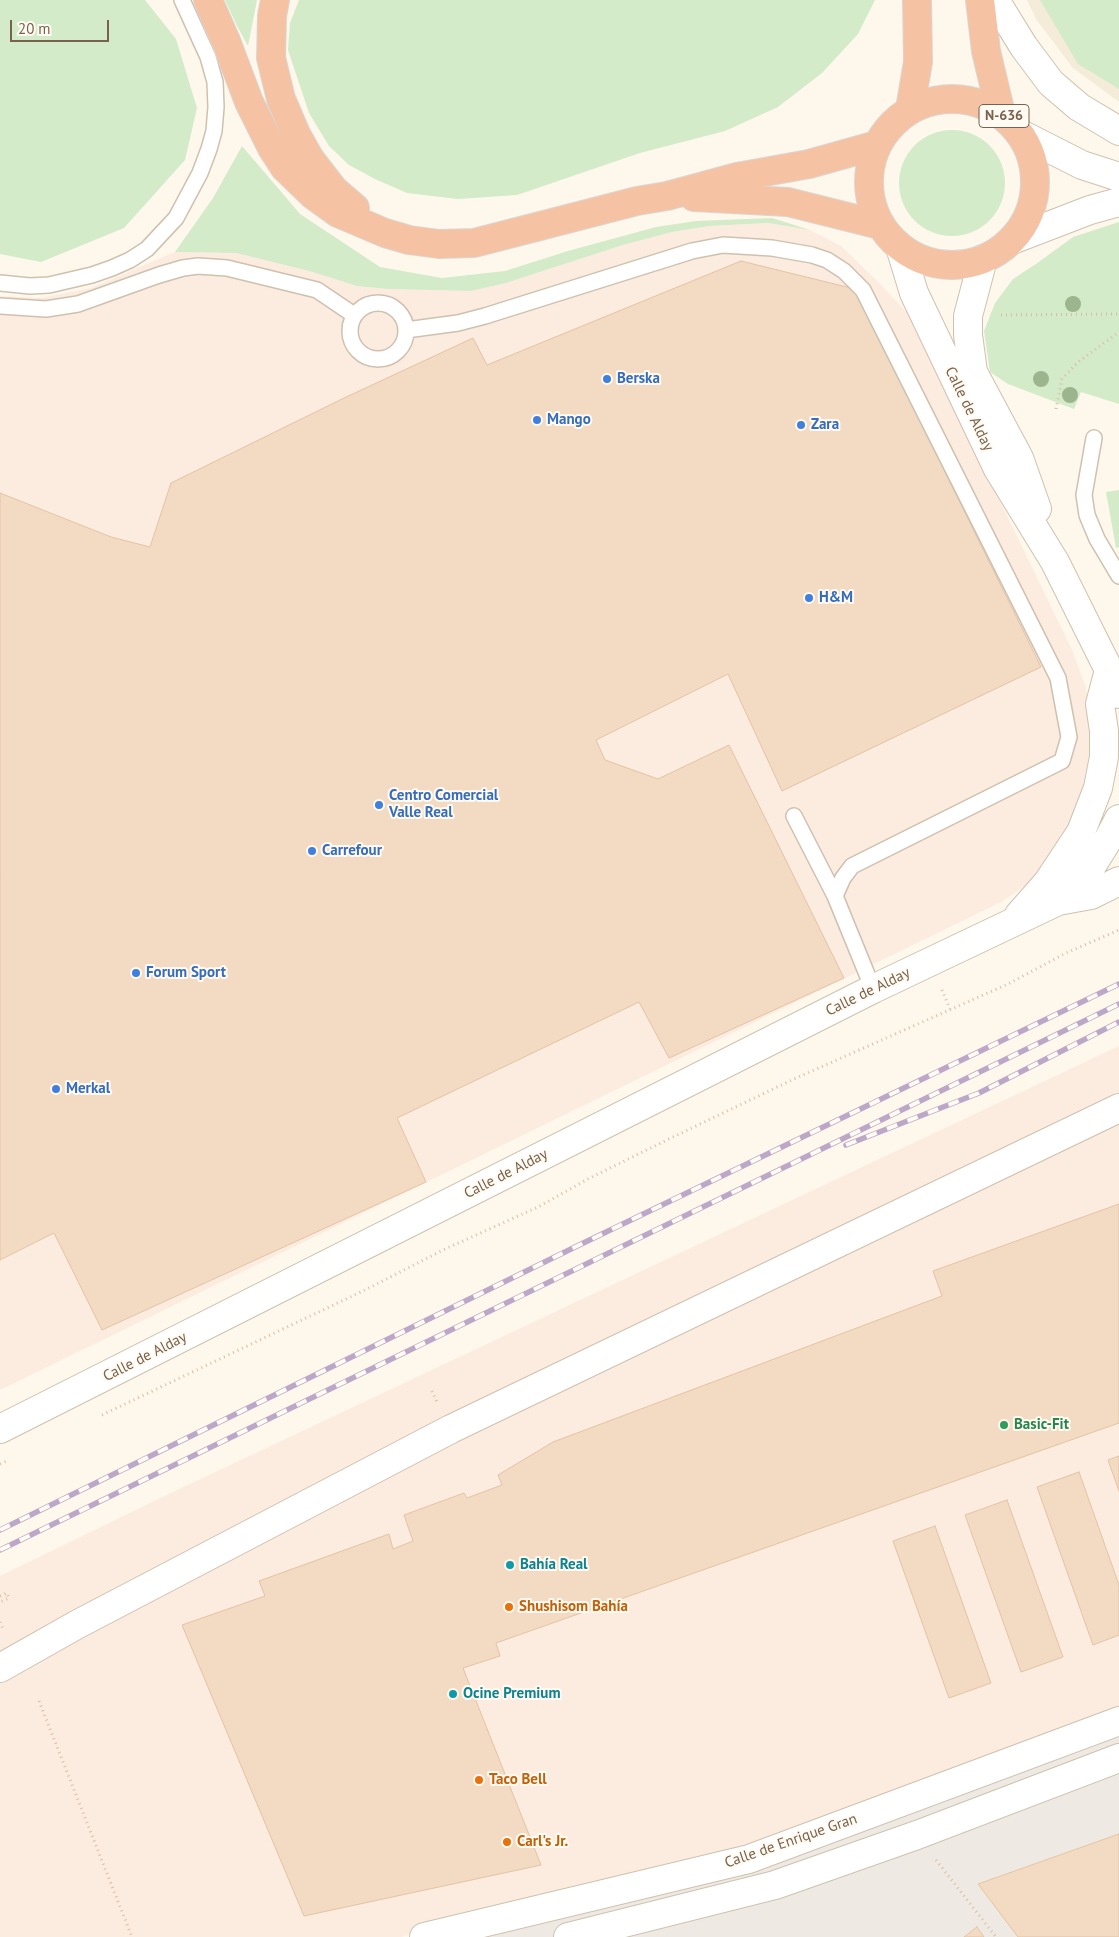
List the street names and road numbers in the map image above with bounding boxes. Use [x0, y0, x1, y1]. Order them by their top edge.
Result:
road number: N-636 [979, 104, 1029, 128]
street label: Calle de Alday [941, 364, 997, 454]
street label: Calle de Alday [823, 964, 913, 1020]
street label: Calle de Alday [461, 1145, 551, 1203]
street label: Calle de Alday [100, 1328, 190, 1386]
street label: Calle de Enrique Gran [722, 1810, 860, 1872]

